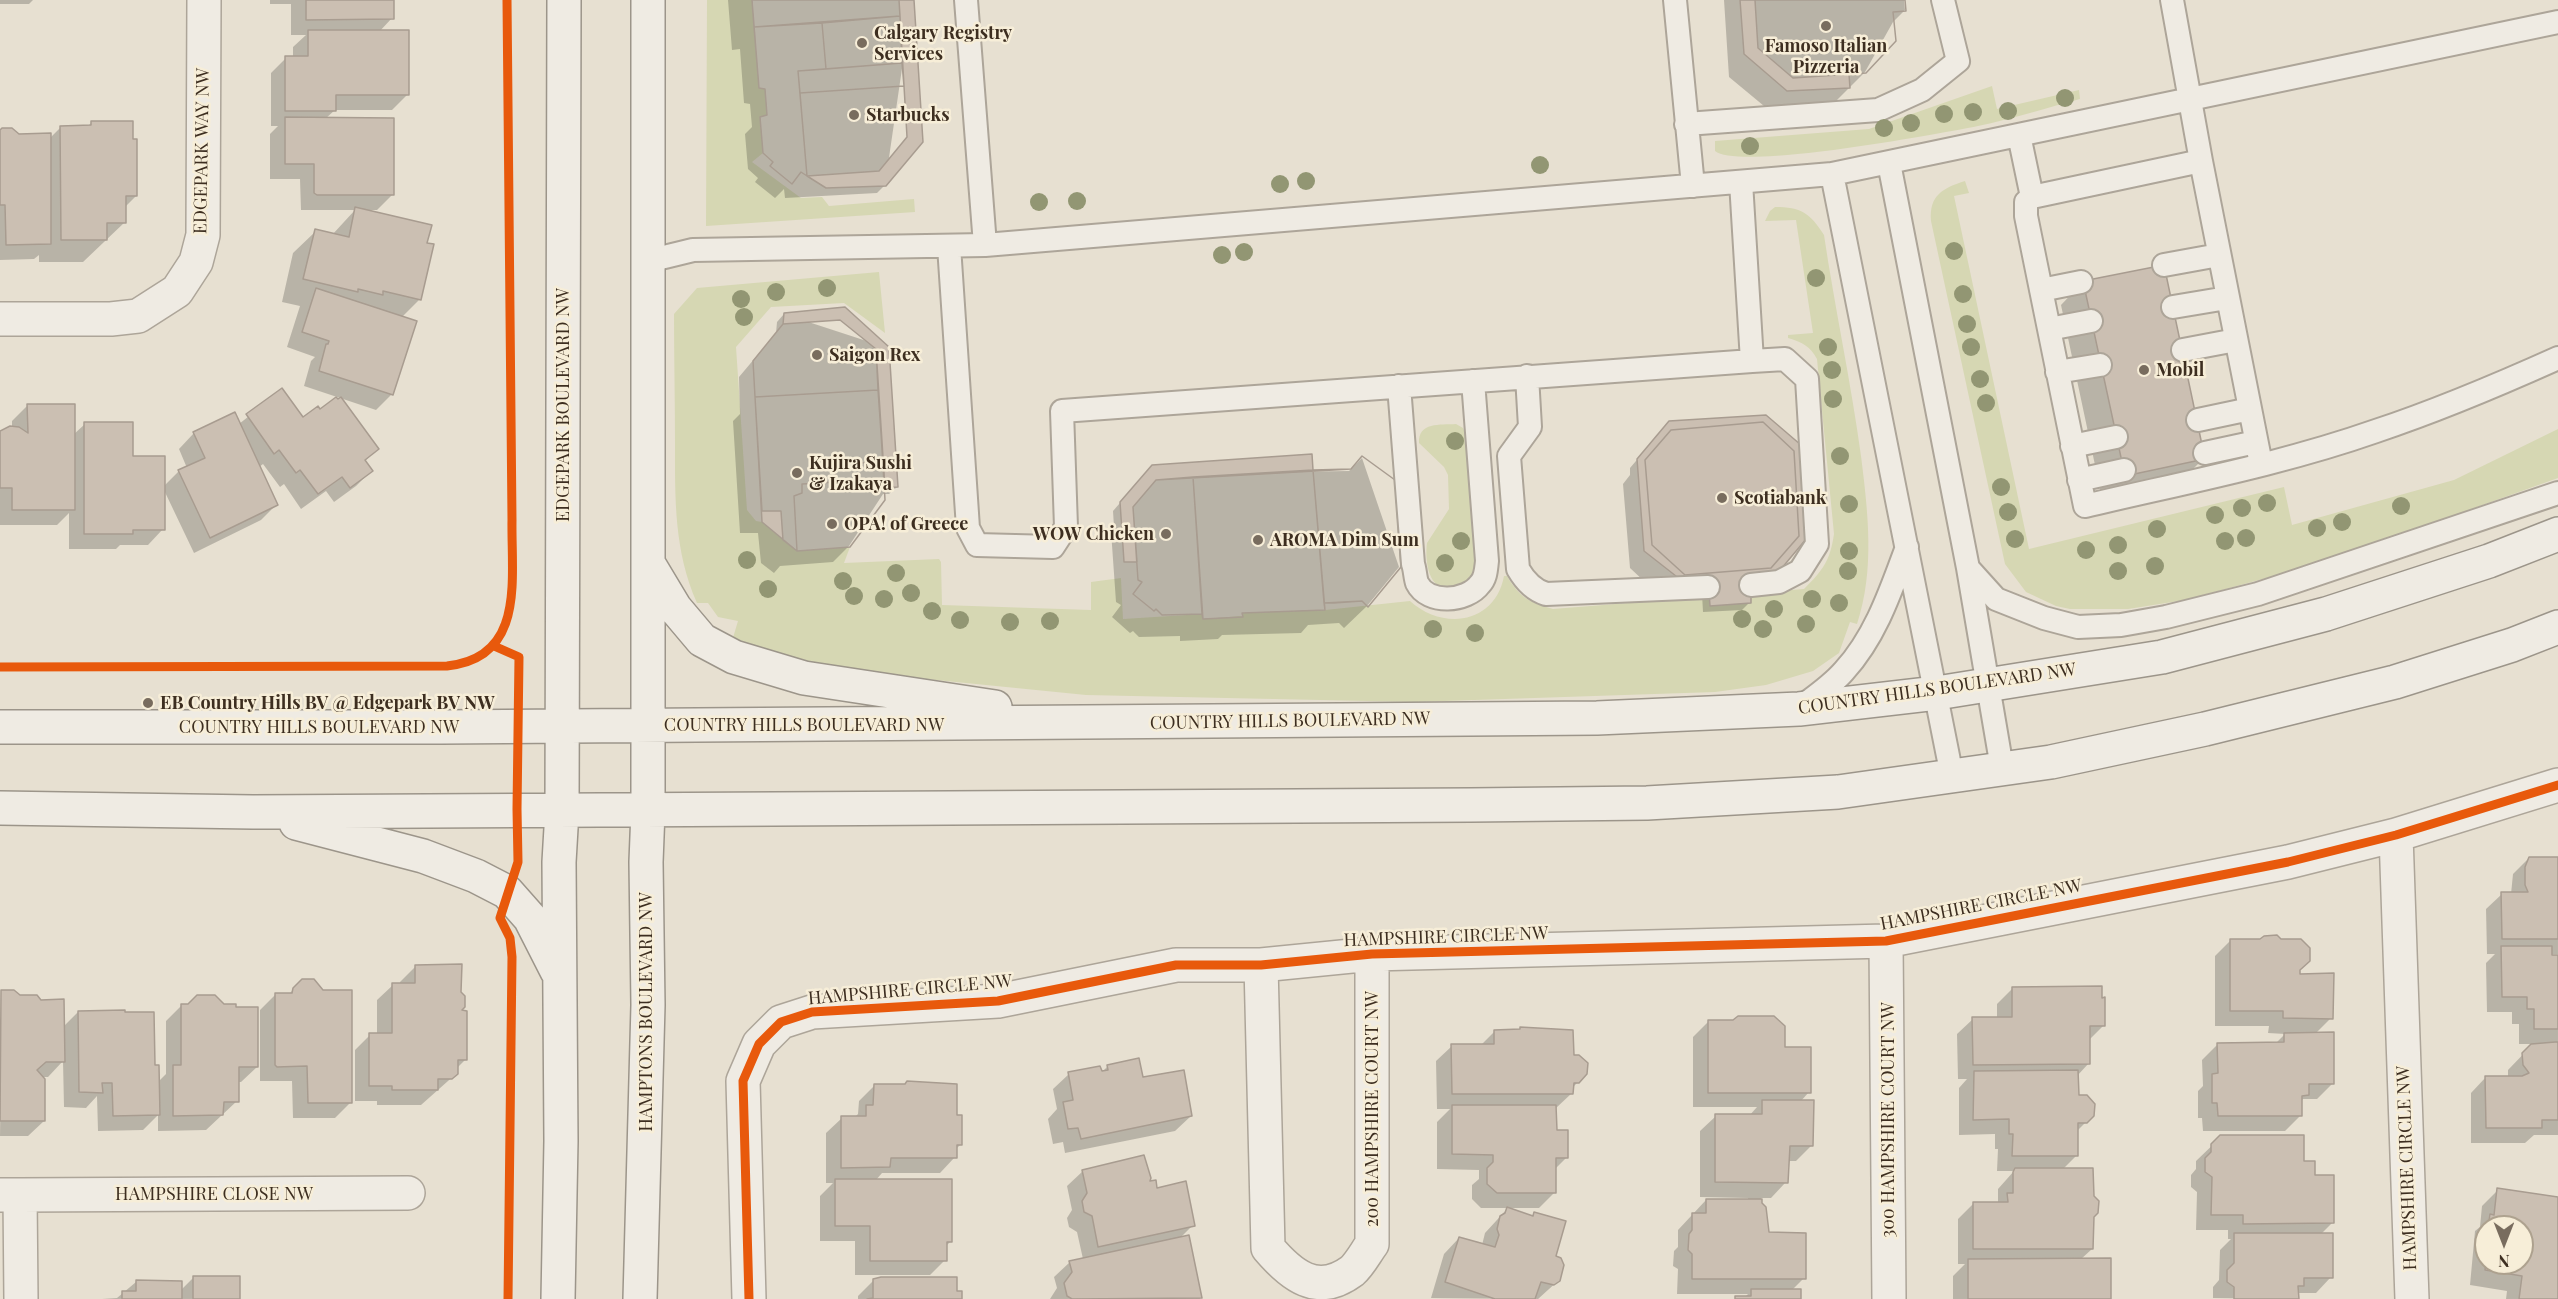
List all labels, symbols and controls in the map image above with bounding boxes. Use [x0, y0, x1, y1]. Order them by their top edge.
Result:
marker: Famoso Italian Pizzeria [1819, 19, 1833, 33]
place label: Calgary Registry Services [874, 22, 1012, 64]
place label: Famoso Italian Pizzeria [1765, 35, 1887, 78]
marker: Calgary Registry Services [855, 36, 869, 50]
street label: EDGEPARK WAY NW [190, 68, 214, 234]
place label: Starbucks [866, 104, 949, 126]
marker: Starbucks [847, 108, 861, 122]
street label: EDGEPARK BOULEVARD NW [552, 288, 574, 522]
place label: Saigon Rex [829, 344, 920, 366]
marker: Saigon Rex [810, 348, 824, 362]
place label: Mobil [2156, 359, 2204, 381]
marker: Mobil [2137, 363, 2151, 377]
place label: Kujira Sushi & Izakaya [809, 452, 912, 494]
marker: Kujira Sushi & Izakaya [790, 466, 804, 480]
place label: Scotiabank [1734, 487, 1826, 509]
marker: Scotiabank [1715, 491, 1729, 505]
place label: OPA! of Greece [844, 513, 968, 535]
marker: OPA! of Greece [825, 517, 839, 531]
place label: WOW Chicken [1033, 523, 1154, 545]
marker: WOW Chicken [1159, 527, 1173, 541]
place label: AROMA Dim Sum [1270, 529, 1419, 551]
marker: AROMA Dim Sum [1251, 533, 1265, 547]
street label: COUNTRY HILLS BOULEVARD NW [1797, 659, 2077, 719]
place label: EB Country Hills BV @ Edgepark BV NW [160, 692, 495, 714]
marker: EB Country Hills BV @ Edgepark BV NW [141, 696, 155, 710]
street label: COUNTRY HILLS BOULEVARD NW [1150, 708, 1430, 734]
street label: COUNTRY HILLS BOULEVARD NW [664, 714, 944, 736]
street label: COUNTRY HILLS BOULEVARD NW [179, 716, 459, 738]
street label: HAMPSHIRE CIRCLE NW [1878, 875, 2084, 935]
street label: HAMPTONS BOULEVARD NW [635, 892, 657, 1132]
street label: HAMPSHIRE CIRCLE NW [1343, 923, 1549, 951]
street label: HAMPSHIRE CIRCLE NW [807, 970, 1013, 1010]
street label: 200 HAMPSHIRE COURT NW [1361, 991, 1383, 1227]
street label: 300 HAMPSHIRE COURT NW [1877, 1002, 1899, 1238]
street label: HAMPSHIRE CIRCLE NW [2393, 1065, 2421, 1271]
street label: HAMPSHIRE CLOSE NW [115, 1183, 313, 1205]
north arrow [2474, 1215, 2534, 1275]
text: N [2498, 1251, 2510, 1272]

